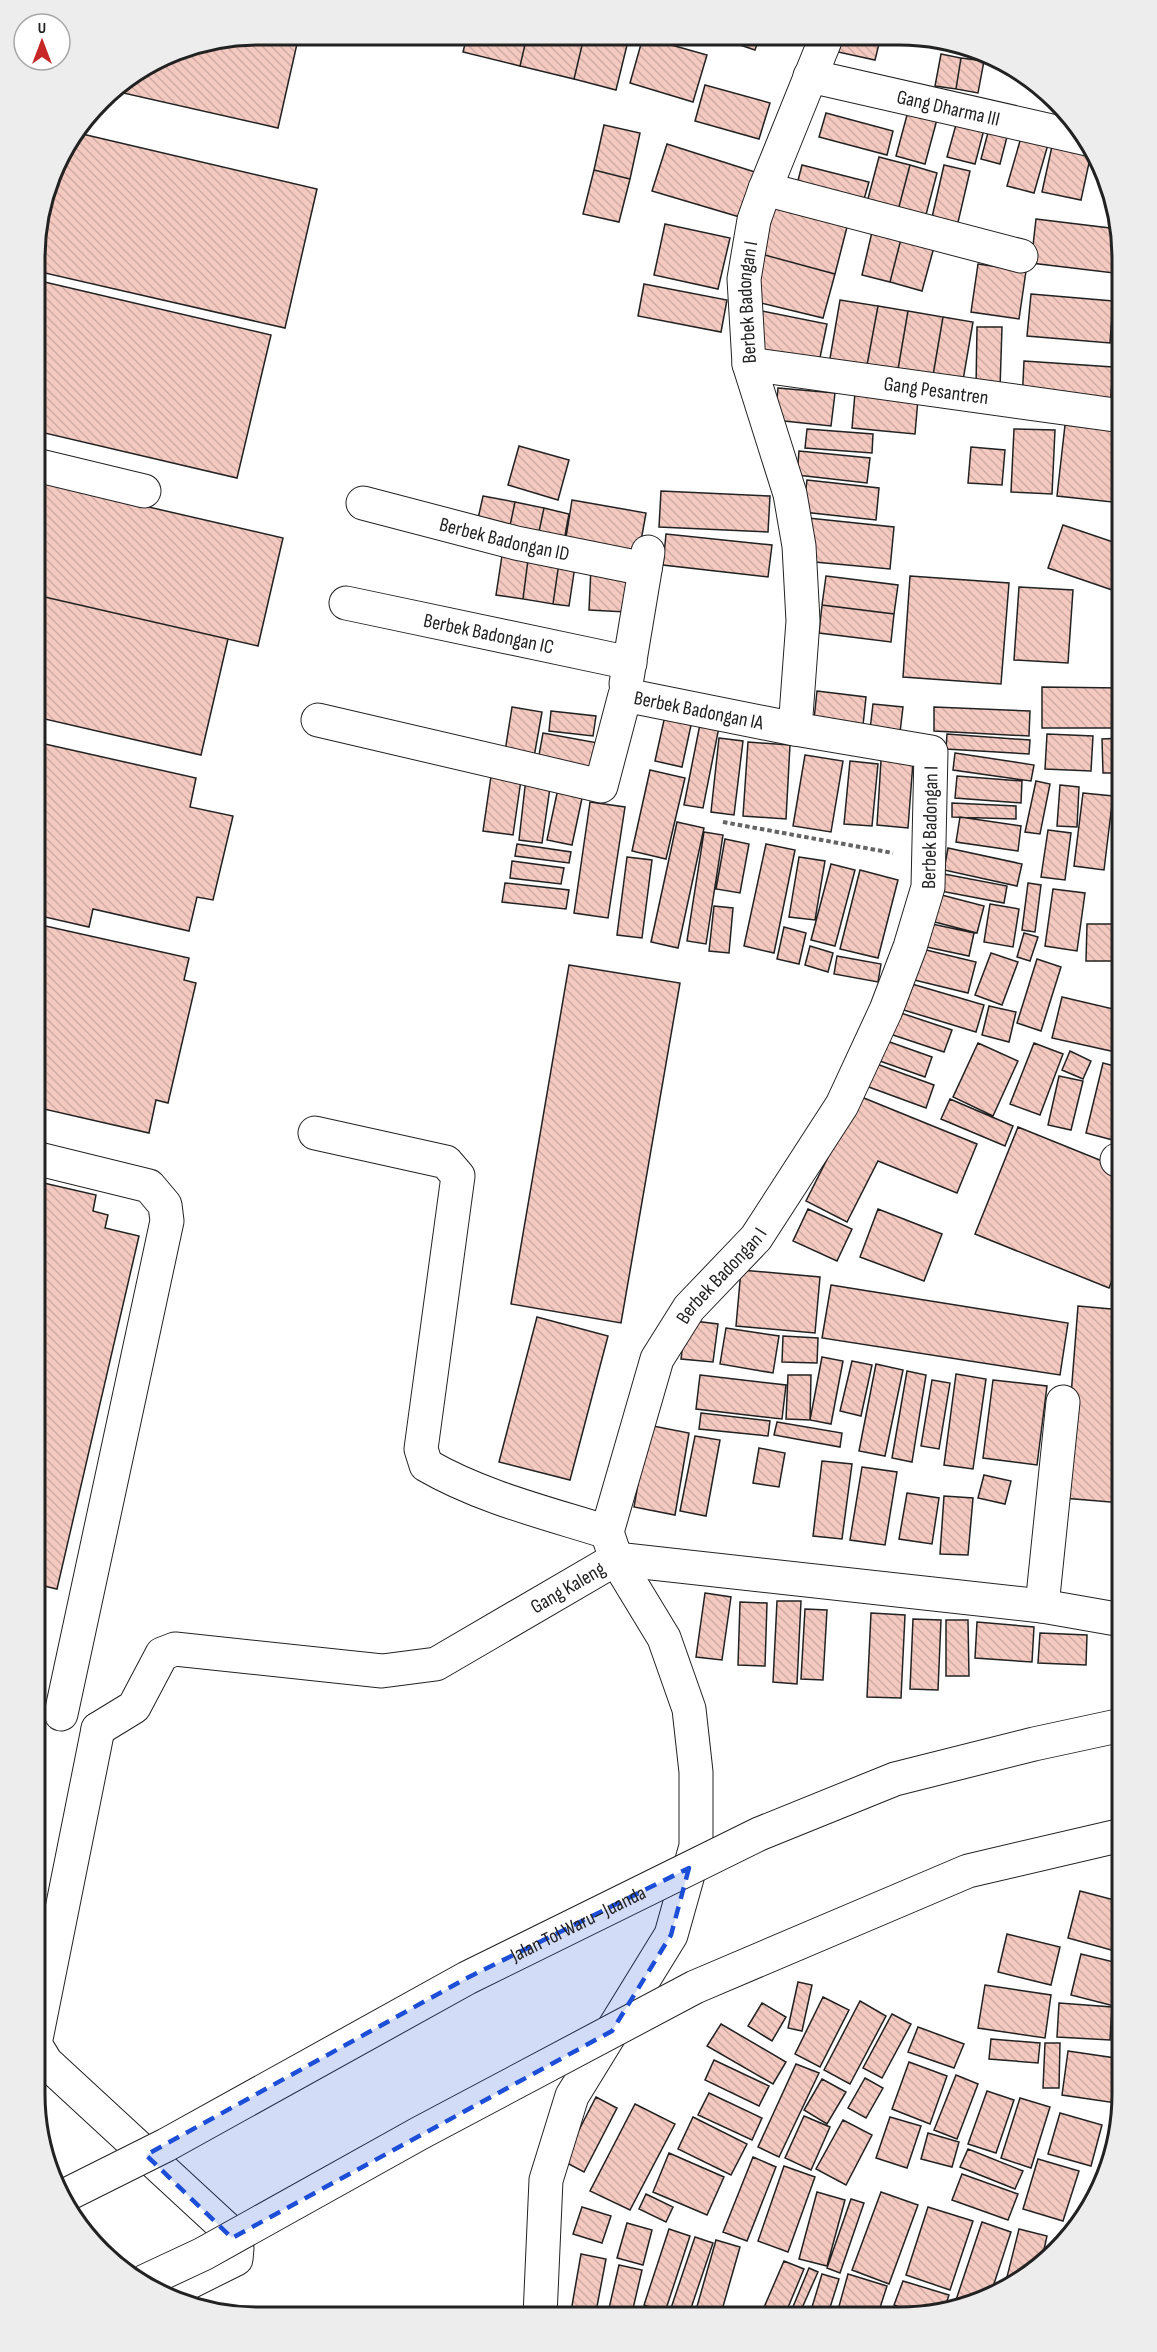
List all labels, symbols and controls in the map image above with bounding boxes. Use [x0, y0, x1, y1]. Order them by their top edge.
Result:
north arrow [12, 12, 72, 72]
text: U [38, 19, 46, 38]
street label: Gang Dharma III [894, 85, 1002, 132]
street label: Berbek Badongan I [733, 239, 763, 364]
street label: Gang Pesantren [882, 372, 990, 410]
street label: Berbek Badongan ID [437, 512, 571, 566]
street label: Berbek Badongan IC [421, 609, 556, 660]
street label: Berbek Badongan IA [632, 686, 766, 736]
street label: Berbek Badongan I [917, 766, 944, 889]
street label: Berbek Badongan I [671, 1223, 772, 1328]
street label: Gang Kaleng [526, 1557, 610, 1619]
street label: Jalan Tol Waru–Juanda [506, 1881, 650, 1968]

